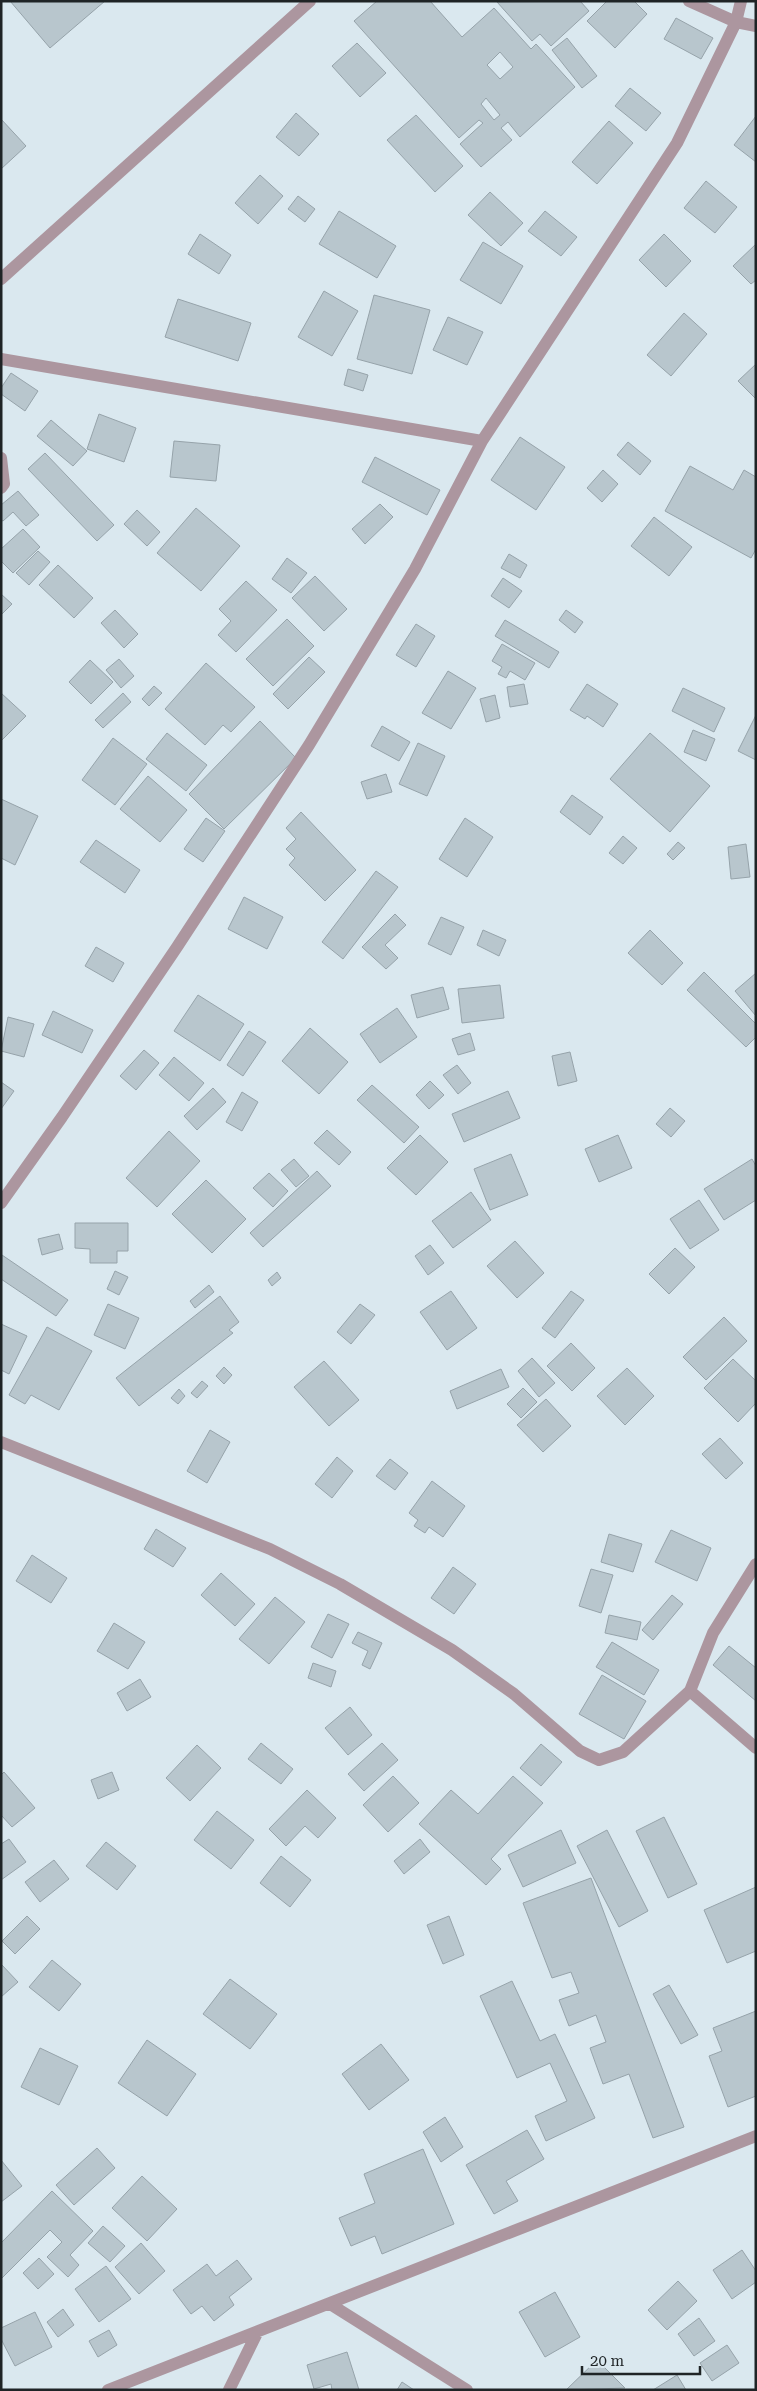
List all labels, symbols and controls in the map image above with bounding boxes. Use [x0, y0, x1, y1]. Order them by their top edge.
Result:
scale bar [582, 2344, 700, 2376]
text: 20 m [590, 2352, 625, 2370]

